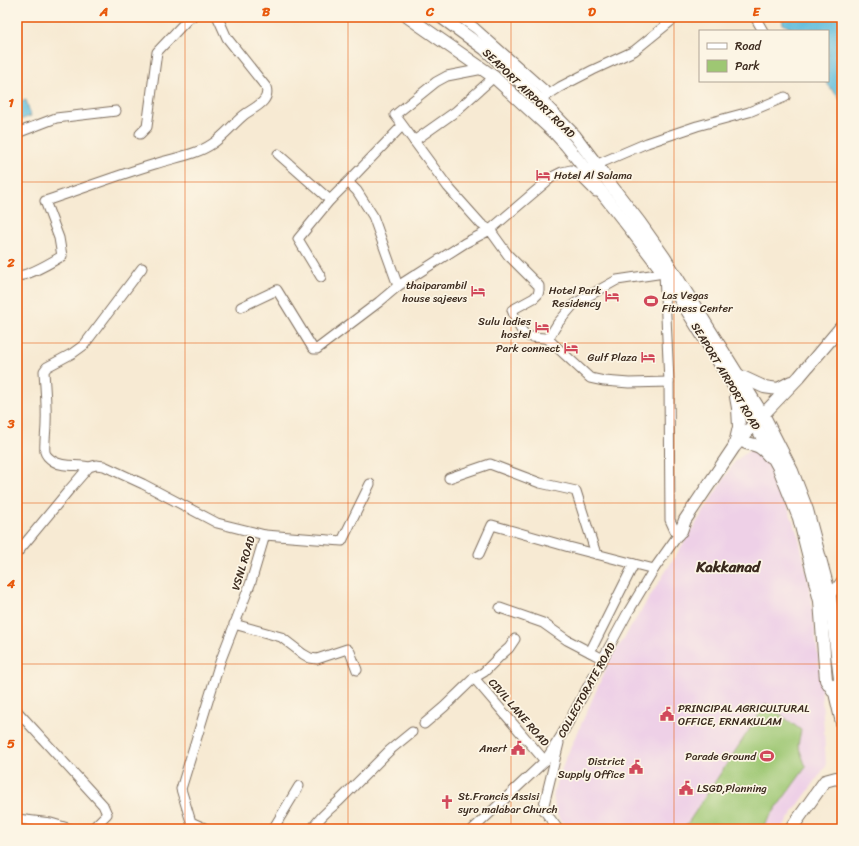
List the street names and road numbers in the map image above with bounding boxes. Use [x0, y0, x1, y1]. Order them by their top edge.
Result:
street label: SEAPORT AIRPORT ROAD [478, 44, 580, 143]
street label: SEAPORT AIRPORT ROAD [686, 319, 766, 434]
street label: VSNL ROAD [226, 533, 261, 593]
street label: COLLECTORATE ROAD [552, 639, 621, 741]
street label: CIVIL LANE ROAD [483, 674, 554, 751]

